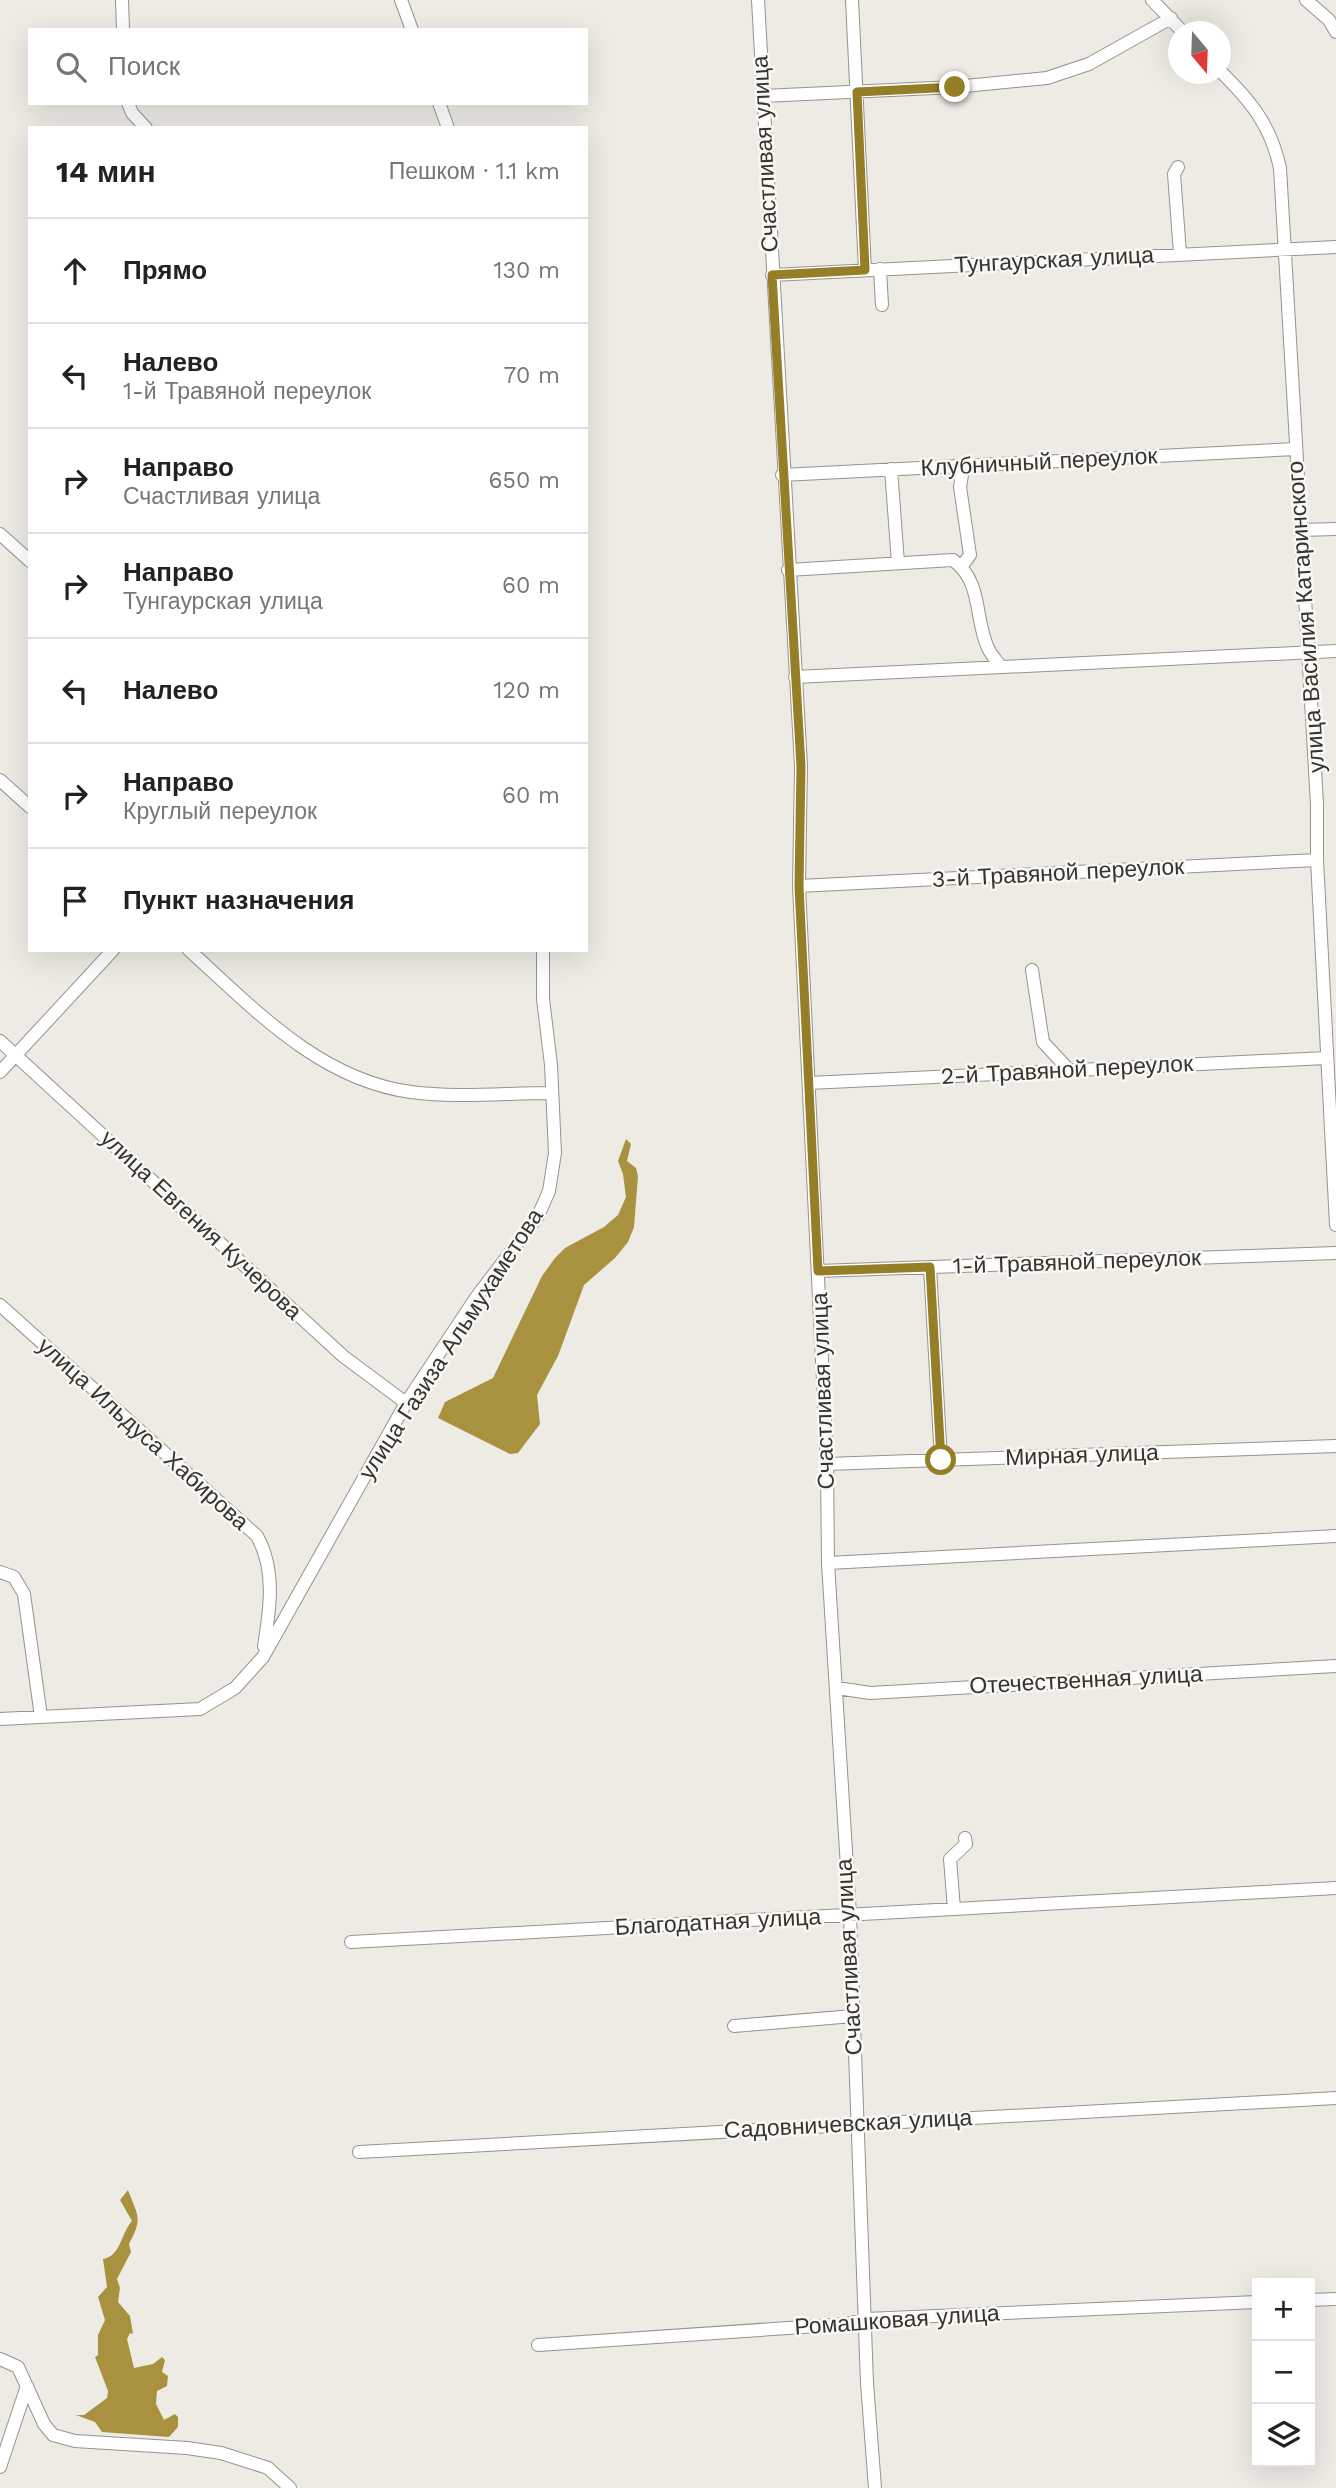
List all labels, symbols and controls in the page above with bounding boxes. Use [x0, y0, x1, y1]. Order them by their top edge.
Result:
north arrow [1168, 21, 1231, 84]
search box [28, 28, 588, 105]
icon: search [52, 48, 90, 86]
text: Поиск [108, 51, 180, 81]
street label: Счастливая улица [746, 55, 784, 253]
route end [939, 71, 970, 102]
text: 14 мин [56, 154, 156, 189]
text: Пешком · 1.1 km [389, 158, 560, 185]
street label: Тунгаурская улица [954, 241, 1155, 279]
icon: ahead [56, 252, 94, 290]
text: Прямо [123, 255, 207, 285]
text: 130 m [494, 257, 560, 284]
text: Налево [123, 347, 218, 377]
icon: left [56, 357, 94, 395]
text: 70 m [503, 362, 560, 389]
text: 1-й Травяной переулок [123, 378, 371, 405]
street label: Клубничный переулок [920, 442, 1159, 482]
text: Направо [123, 452, 234, 482]
street label: улица Василия Катаринского [1282, 460, 1330, 774]
icon: right [56, 462, 94, 500]
text: 650 m [489, 467, 560, 494]
text: Счастливая улица [123, 483, 320, 510]
text: Направо [123, 557, 234, 587]
icon: right [56, 567, 94, 605]
text: 60 m [502, 572, 560, 599]
text: Тунгаурская улица [123, 588, 323, 615]
icon: left [56, 672, 94, 710]
text: Налево [123, 675, 218, 705]
text: 120 m [494, 677, 560, 704]
text: Направо [123, 767, 234, 797]
icon: right [56, 777, 94, 815]
text: 60 m [502, 782, 560, 809]
text: Круглый переулок [123, 798, 317, 825]
street label: 3-й Травяной переулок [931, 853, 1186, 893]
icon: arrive [56, 882, 94, 920]
text: Пункт назначения [123, 885, 354, 915]
street label: 2-й Травяной переулок [940, 1050, 1195, 1090]
street label: улица Евгения Кучерова [95, 1125, 307, 1325]
street label: улица Газиза Альмухаметова [353, 1203, 549, 1484]
street label: 1-й Травяной переулок [952, 1244, 1203, 1280]
street label: Счастливая улица [806, 1292, 840, 1490]
street label: улица Ильдуса Хабирова [32, 1332, 254, 1536]
street label: Мирная улица [1005, 1439, 1160, 1471]
route start [925, 1444, 956, 1475]
street label: Отечественная улица [969, 1660, 1203, 1700]
street label: Счастливая улица [830, 1858, 868, 2056]
street label: Благодатная улица [614, 1903, 822, 1941]
street label: Садовничевская улица [723, 2104, 973, 2144]
map controls [1252, 2278, 1315, 2467]
button: + [1252, 2278, 1315, 2341]
street label: Ромашковая улица [794, 2299, 1001, 2341]
button: − [1252, 2341, 1315, 2404]
button: layers [1252, 2404, 1315, 2467]

